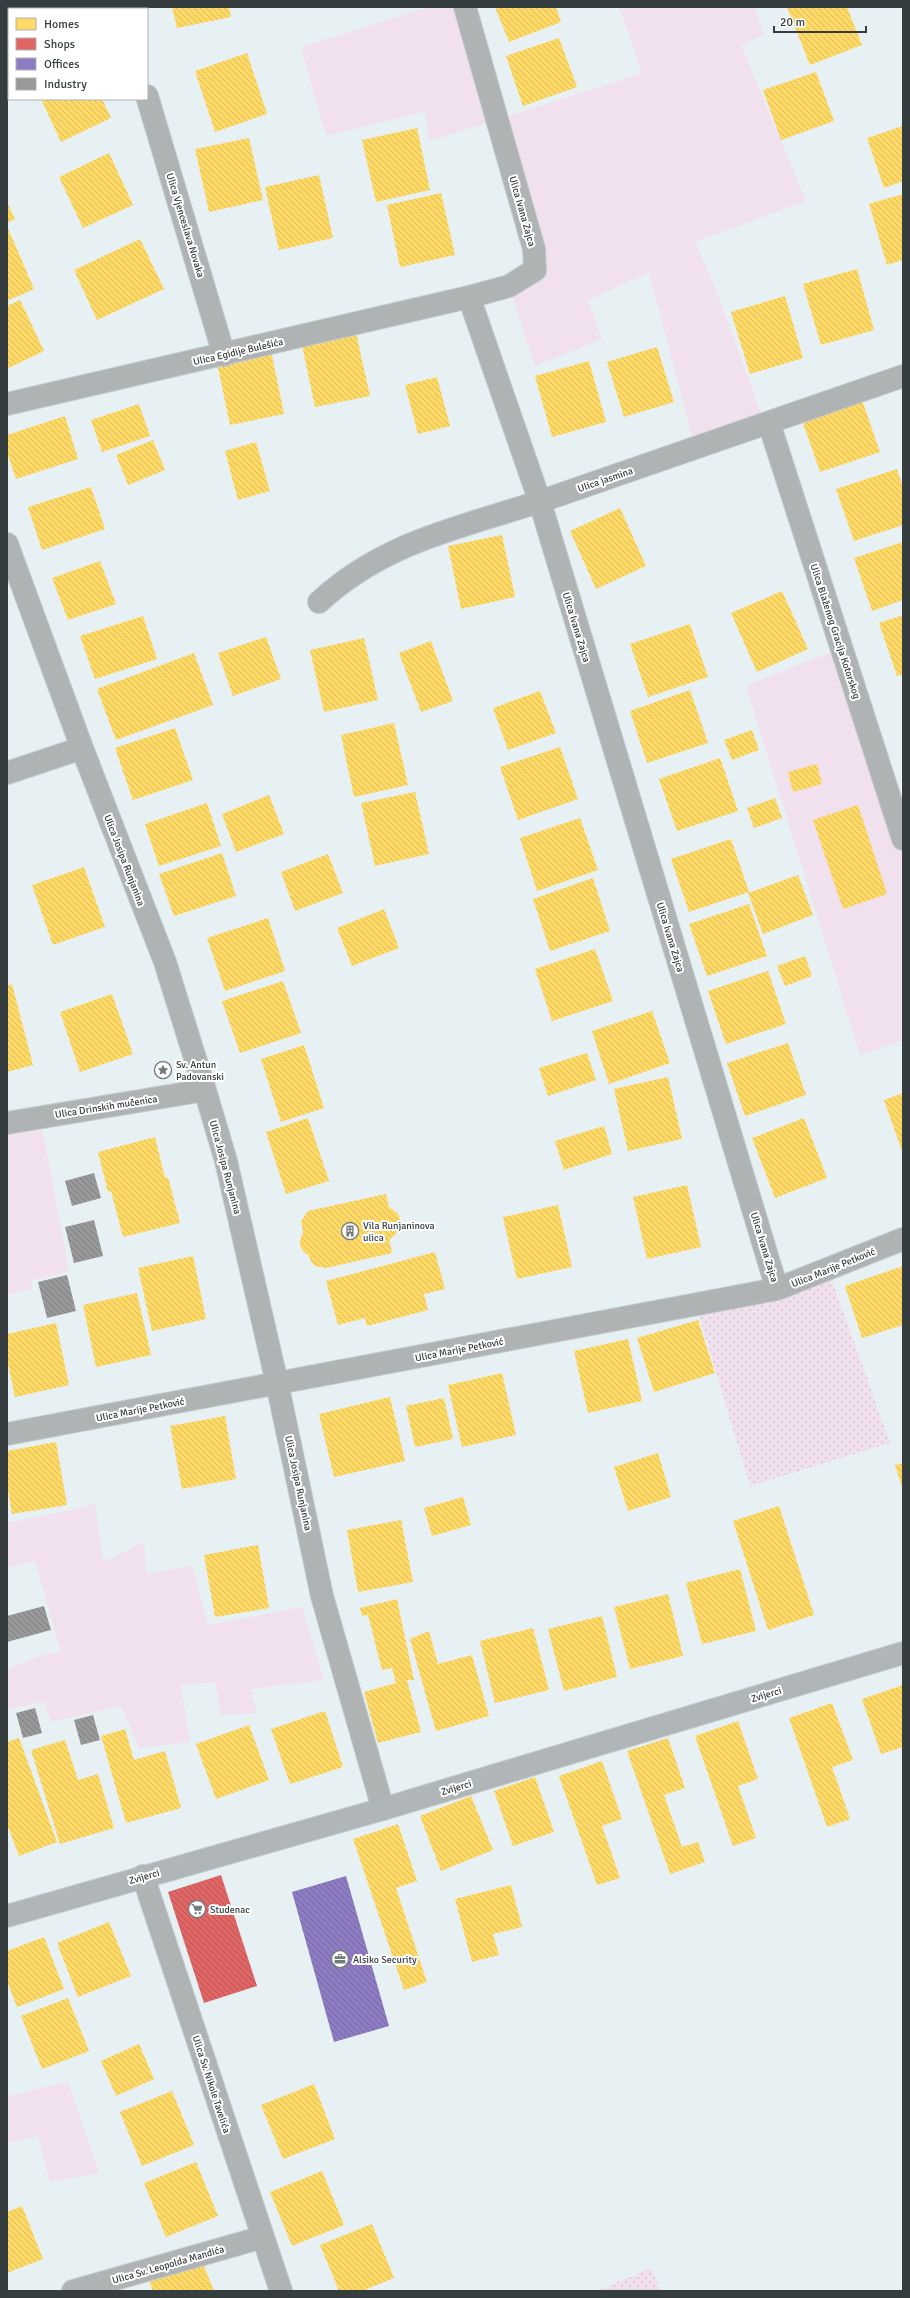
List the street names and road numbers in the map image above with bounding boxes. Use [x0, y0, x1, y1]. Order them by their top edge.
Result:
street label: Ulica Vjenceslava Novaka [163, 172, 207, 279]
street label: Ulica Ivana Zajca [506, 175, 538, 248]
street label: Ulica Egidije Bulešića [192, 336, 284, 368]
street label: Ulica jasmina [576, 465, 635, 495]
street label: Ulica Blaženog Gracija Kotorskog [808, 562, 863, 700]
street label: Ulica Ivana Zajca [560, 591, 592, 664]
street label: Ulica Josipa Runjanina [101, 813, 147, 908]
street label: Ulica Ivana Zajca [654, 901, 686, 974]
street label: Ulica Drinskih mučenica [54, 1093, 158, 1121]
street label: Ulica Josipa Runjanina [207, 1119, 243, 1216]
street label: Ulica Ivana Zajca [748, 1211, 780, 1284]
street label: Ulica Marije Petković [790, 1245, 877, 1290]
street label: Ulica Marije Petković [414, 1335, 505, 1364]
street label: Ulica Marije Petković [95, 1395, 186, 1424]
street label: Ulica Josipa Runjanina [282, 1435, 314, 1532]
street label: Zvijerci [750, 1685, 783, 1705]
street label: Zvijerci [440, 1778, 473, 1798]
street label: Zvijerci [128, 1867, 161, 1887]
street label: Ulica Sv. Nikole Tavelića [190, 2034, 233, 2135]
street label: Ulica Sv. Leopolda Mandića [111, 2243, 226, 2287]

